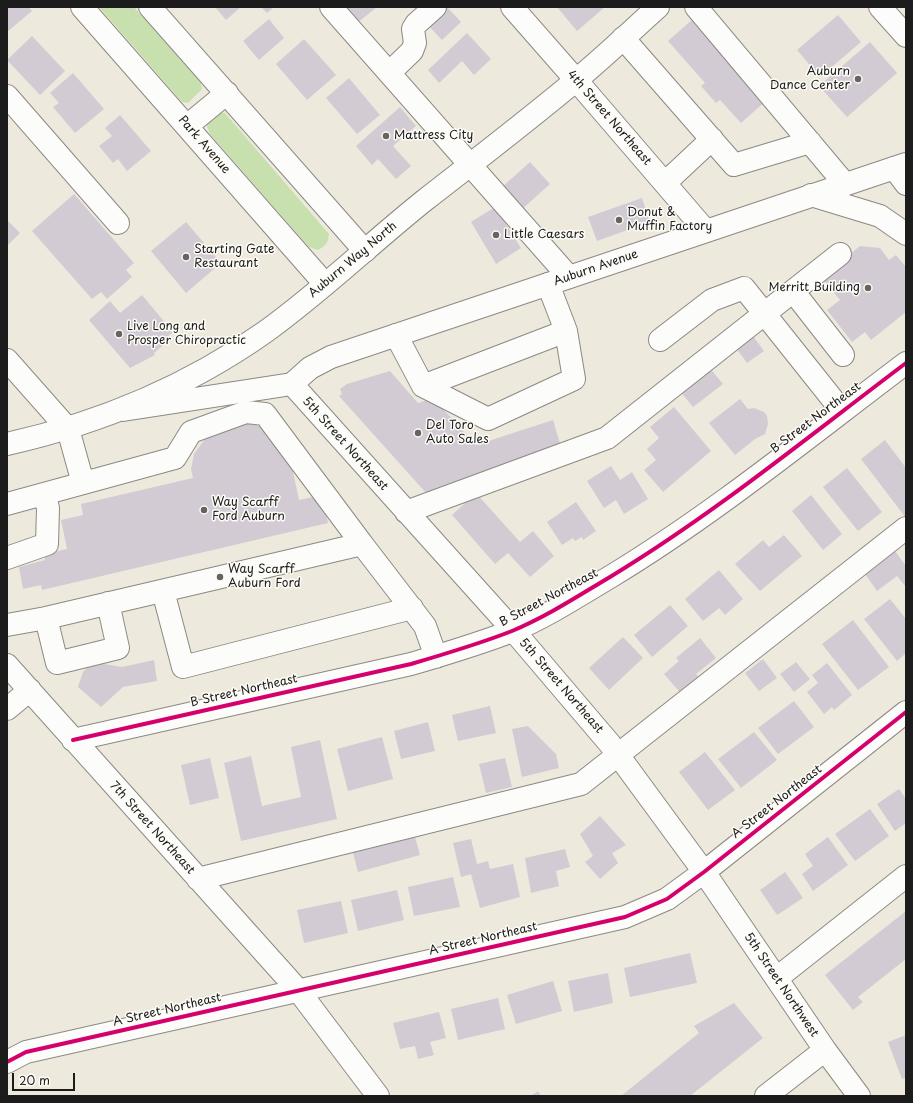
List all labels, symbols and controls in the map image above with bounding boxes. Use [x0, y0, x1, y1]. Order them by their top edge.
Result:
place label: Auburn Dance Center [770, 65, 850, 93]
street label: 4th Street Northeast [564, 68, 654, 168]
marker: Auburn Dance Center [853, 74, 863, 84]
street label: Park Avenue [175, 113, 233, 177]
place label: Mattress City [394, 129, 473, 143]
marker: Mattress City [381, 131, 391, 141]
place label: Donut & Muffin Factory [627, 206, 712, 234]
marker: Donut & Muffin Factory [614, 215, 624, 225]
street label: Auburn Way North [306, 219, 400, 301]
place label: Little Caesars [504, 228, 584, 242]
marker: Little Caesars [491, 230, 501, 240]
place label: Starting Gate Restaurant [194, 243, 274, 271]
street label: Auburn Avenue [552, 247, 640, 289]
marker: Starting Gate Restaurant [181, 252, 191, 262]
place label: Merritt Building [768, 281, 860, 295]
marker: Merritt Building [863, 283, 873, 293]
place label: Live Long and Prosper Chiropractic [127, 320, 246, 348]
marker: Live Long and Prosper Chiropractic [114, 329, 124, 339]
street label: B Street Northeast [768, 379, 864, 457]
street label: 5th Street Northeast [299, 394, 391, 494]
place label: Del Toro Auto Sales [426, 419, 489, 447]
marker: Del Toro Auto Sales [413, 428, 423, 438]
place label: Way Scarff Ford Auburn [212, 496, 285, 524]
marker: Way Scarff Ford Auburn [199, 505, 209, 515]
place label: Way Scarff Auburn Ford [228, 563, 301, 591]
street label: B Street Northeast [497, 566, 601, 630]
marker: Way Scarff Auburn Ford [215, 572, 225, 582]
street label: 5th Street Northeast [516, 636, 606, 736]
street label: B Street Northeast [189, 672, 299, 710]
street label: A Street Northeast [729, 762, 825, 842]
street label: 7th Street Northeast [107, 779, 197, 877]
street label: A Street Northeast [428, 920, 538, 958]
street label: 5th Street Northwest [741, 930, 821, 1040]
street label: A Street Northeast [112, 991, 222, 1029]
scale bar [14, 1065, 77, 1091]
text: 20 m [19, 1071, 50, 1089]

